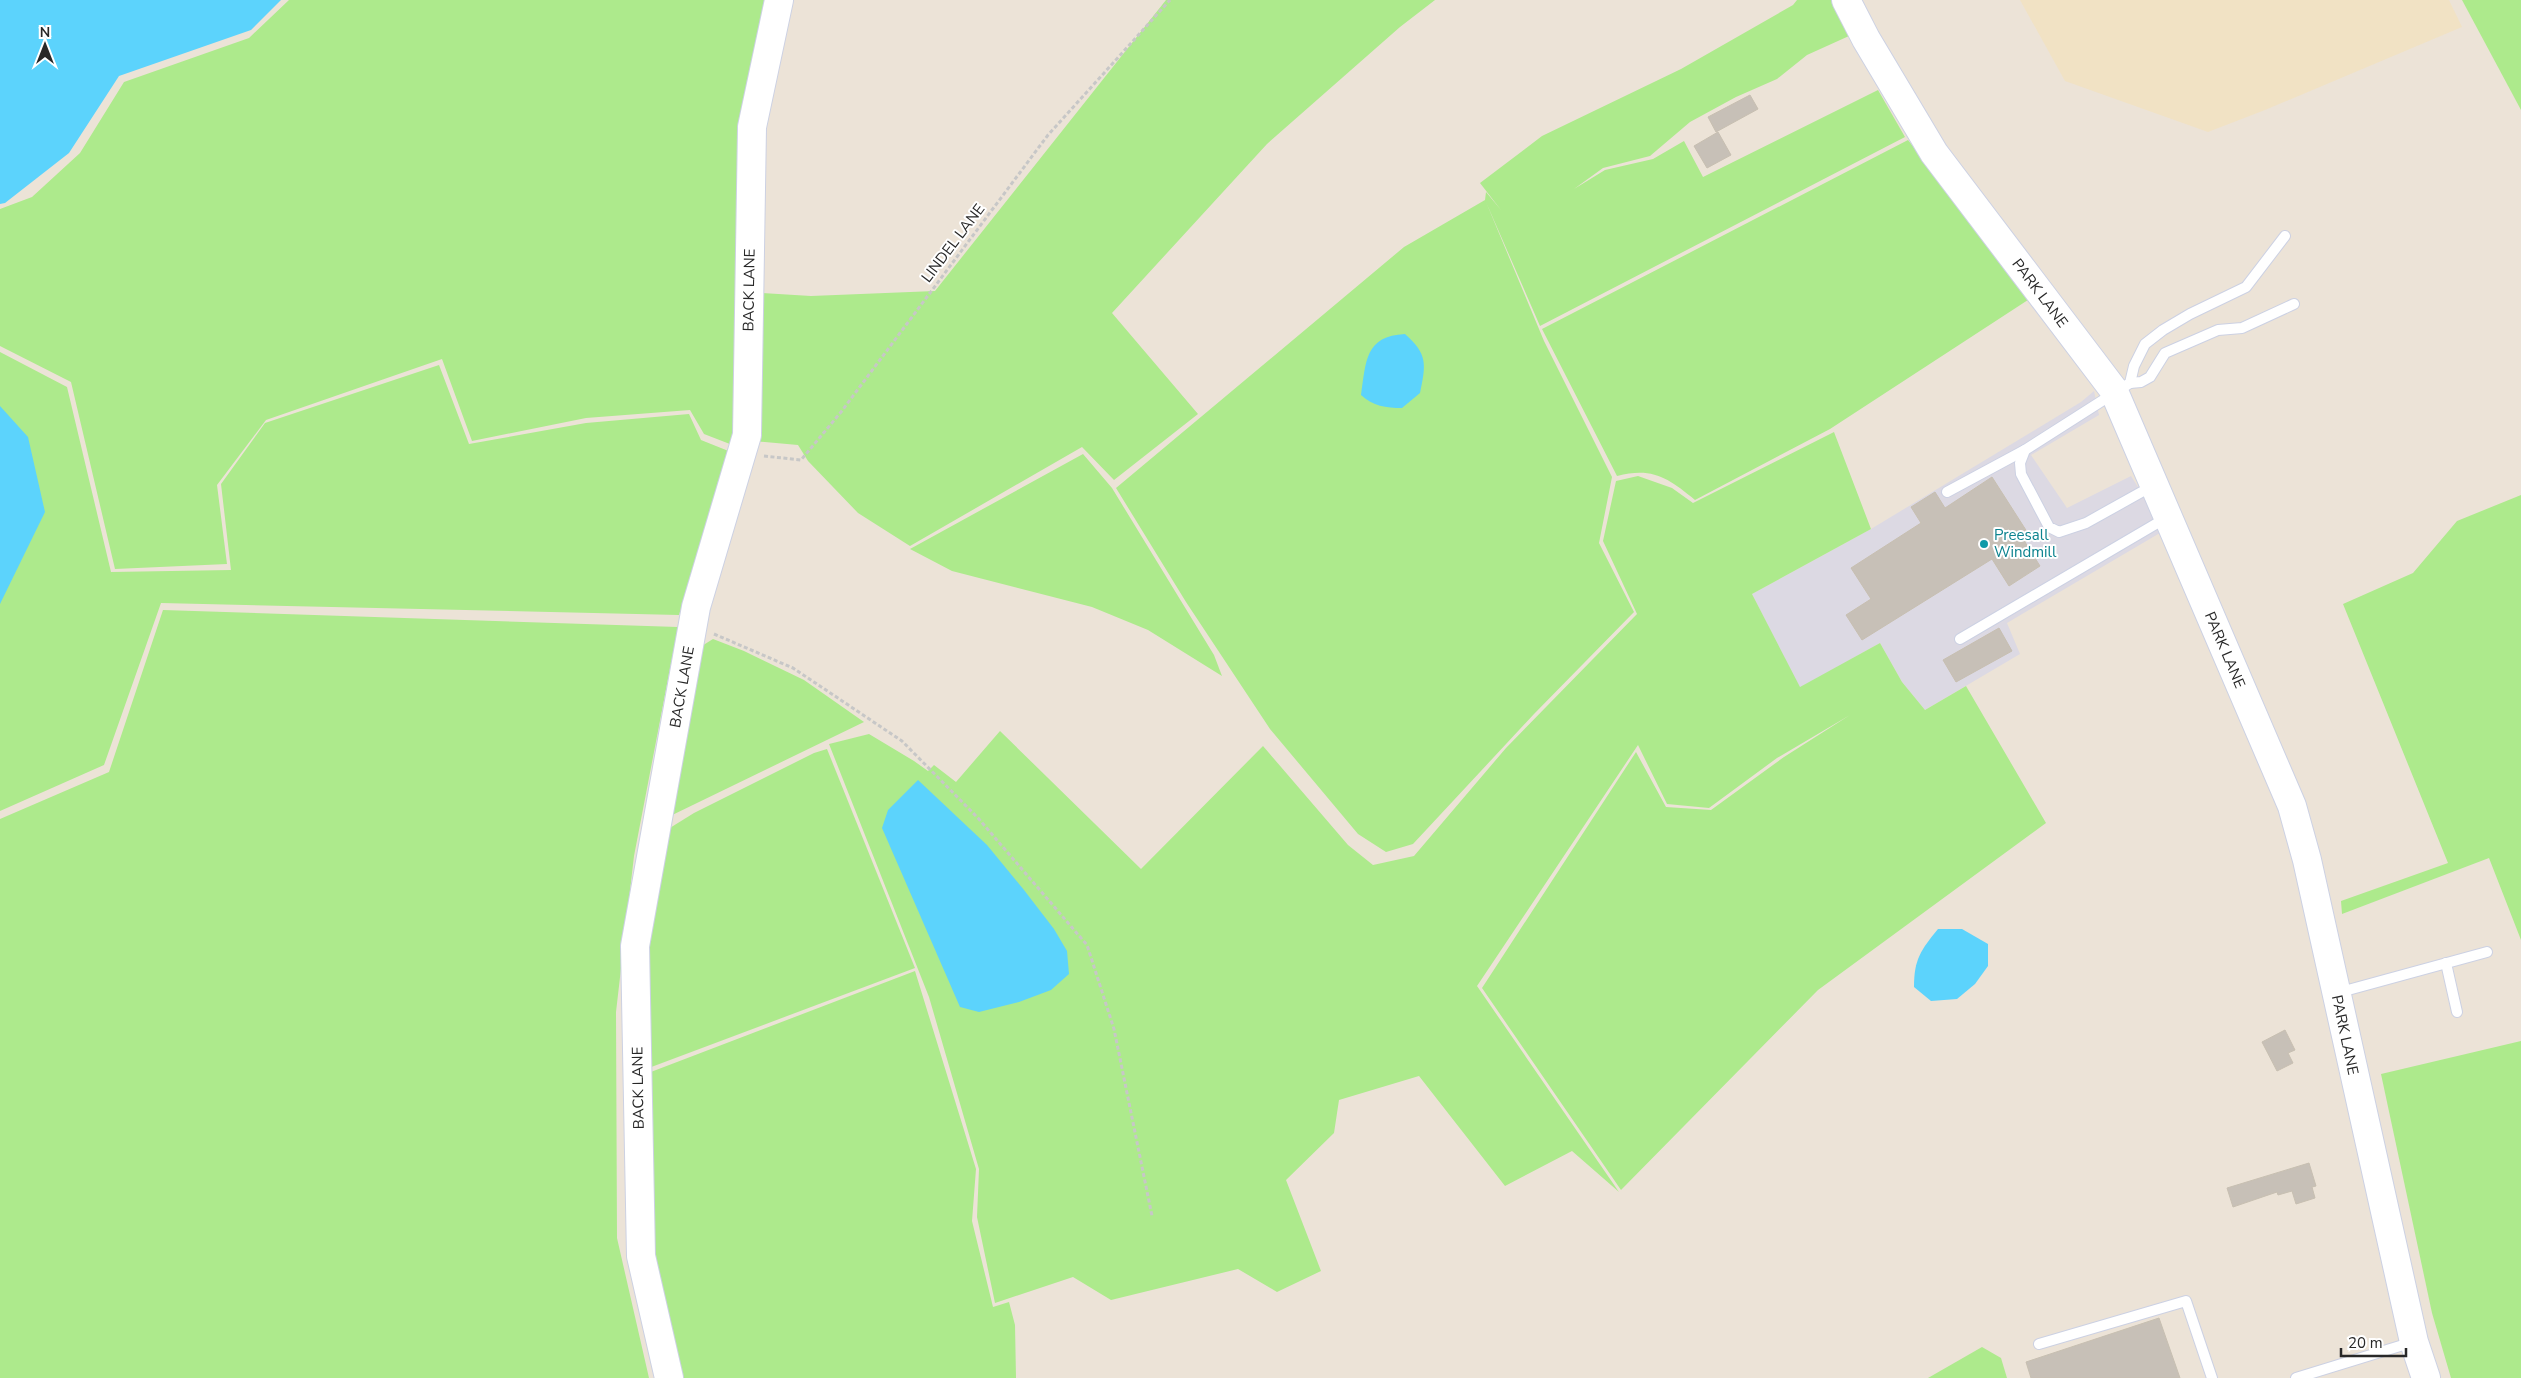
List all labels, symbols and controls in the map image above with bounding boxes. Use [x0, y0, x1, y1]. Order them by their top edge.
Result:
north arrow [20, 20, 70, 70]
text: N [40, 23, 50, 42]
street label: LINDEL LANE [917, 200, 989, 286]
street label: BACK LANE [738, 248, 760, 332]
street label: PARK LANE [2008, 255, 2072, 331]
place label: Preesall Windmill [1994, 525, 2057, 562]
marker: Preesall Windmill [1978, 538, 1990, 550]
street label: PARK LANE [2200, 609, 2250, 691]
street label: BACK LANE [665, 645, 699, 729]
street label: PARK LANE [2327, 993, 2363, 1077]
street label: BACK LANE [627, 1046, 649, 1130]
scale bar [2341, 1326, 2406, 1358]
text: 20 m [2348, 1333, 2383, 1353]

